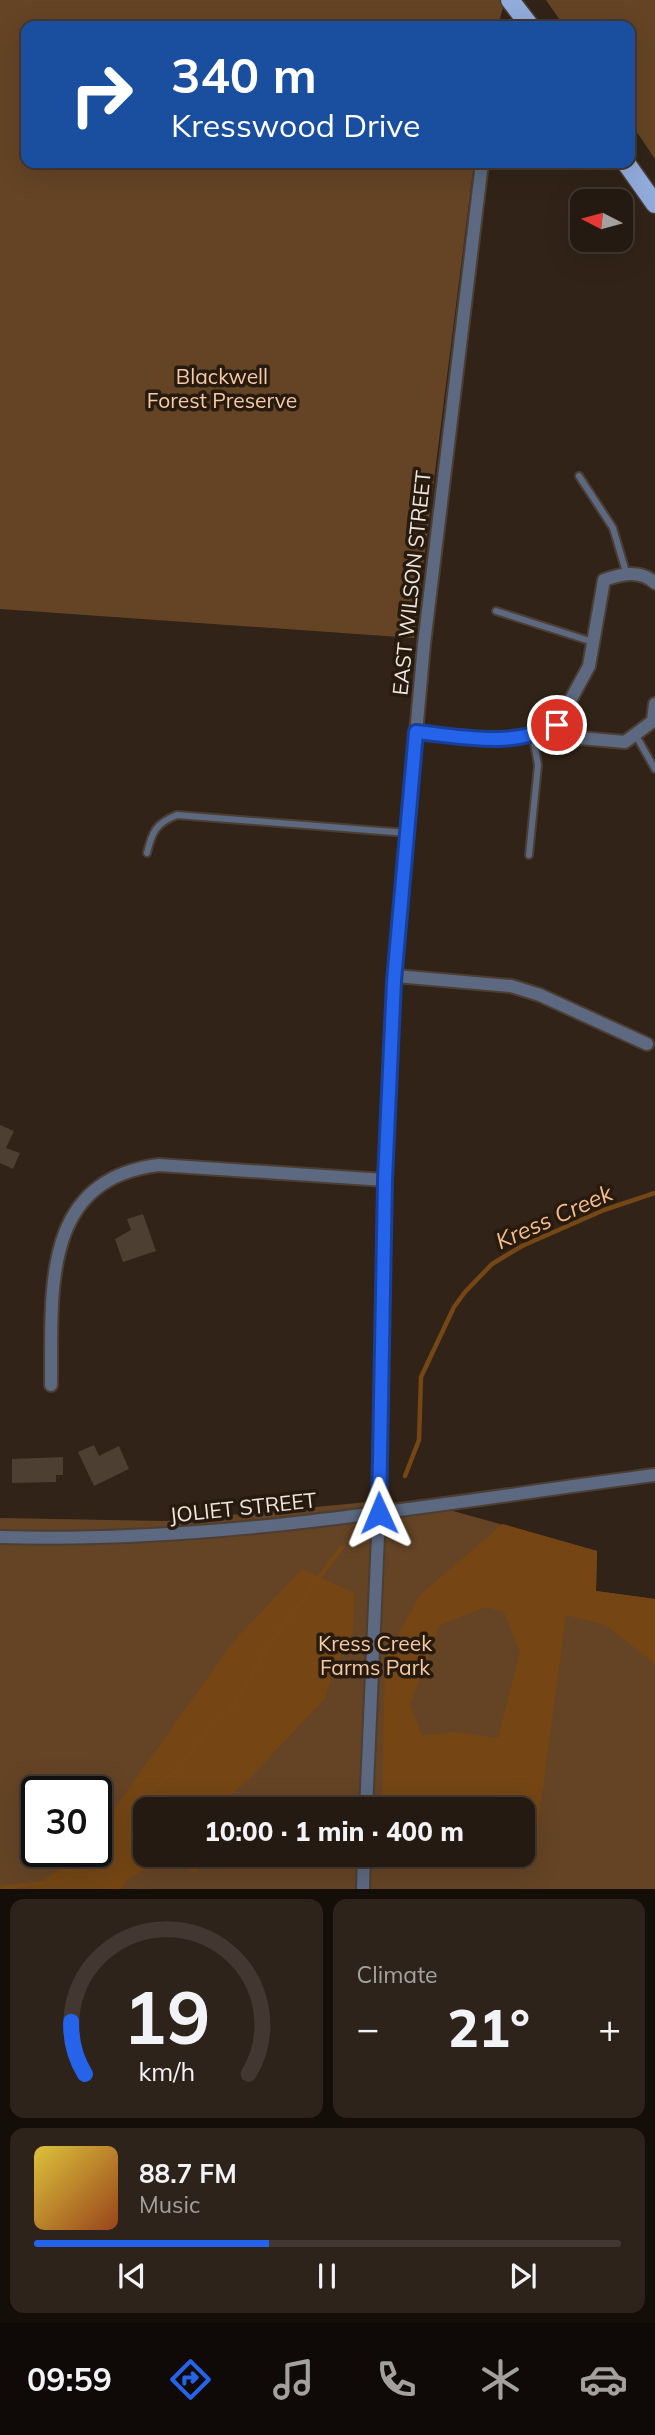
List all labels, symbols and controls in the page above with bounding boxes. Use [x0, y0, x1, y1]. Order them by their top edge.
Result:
text: 340 m [171, 44, 317, 105]
icon: right [56, 49, 147, 140]
text: Kresswood Drive [171, 105, 421, 145]
north arrow [570, 189, 634, 252]
map controls [570, 189, 633, 252]
park label: Blackwell Forest Preserve [147, 363, 297, 413]
street label: EAST WILSON STREET [386, 469, 436, 696]
pin [527, 695, 587, 755]
icon: arrive [538, 706, 576, 744]
water label: Kress Creek [491, 1177, 618, 1255]
position arrow [342, 1476, 416, 1550]
street label: JOLIET STREET [168, 1486, 318, 1528]
park label: Kress Creek Farms Park [318, 1630, 432, 1680]
speed limit sign: 30 [21, 1776, 112, 1867]
text: 10:00 · 1 min · 400 m [204, 1815, 464, 1848]
text: Climate [357, 1960, 438, 1989]
text: 19 [123, 1972, 210, 2063]
text: 21° [448, 1995, 530, 2060]
text: − [357, 2004, 379, 2052]
text: + [598, 2004, 621, 2052]
text: km/h [138, 2056, 195, 2087]
text: 88.7 FM [139, 2157, 237, 2190]
text: Music [139, 2190, 200, 2219]
icon: previous [113, 2257, 151, 2295]
icon: pause [308, 2257, 346, 2295]
icon: next [504, 2257, 542, 2295]
icon: directions [166, 2355, 215, 2404]
icon: music [269, 2355, 318, 2404]
icon: phone [372, 2355, 421, 2404]
icon: climate [476, 2355, 525, 2404]
icon: car [579, 2355, 628, 2404]
text: 09:59 [27, 2359, 112, 2399]

